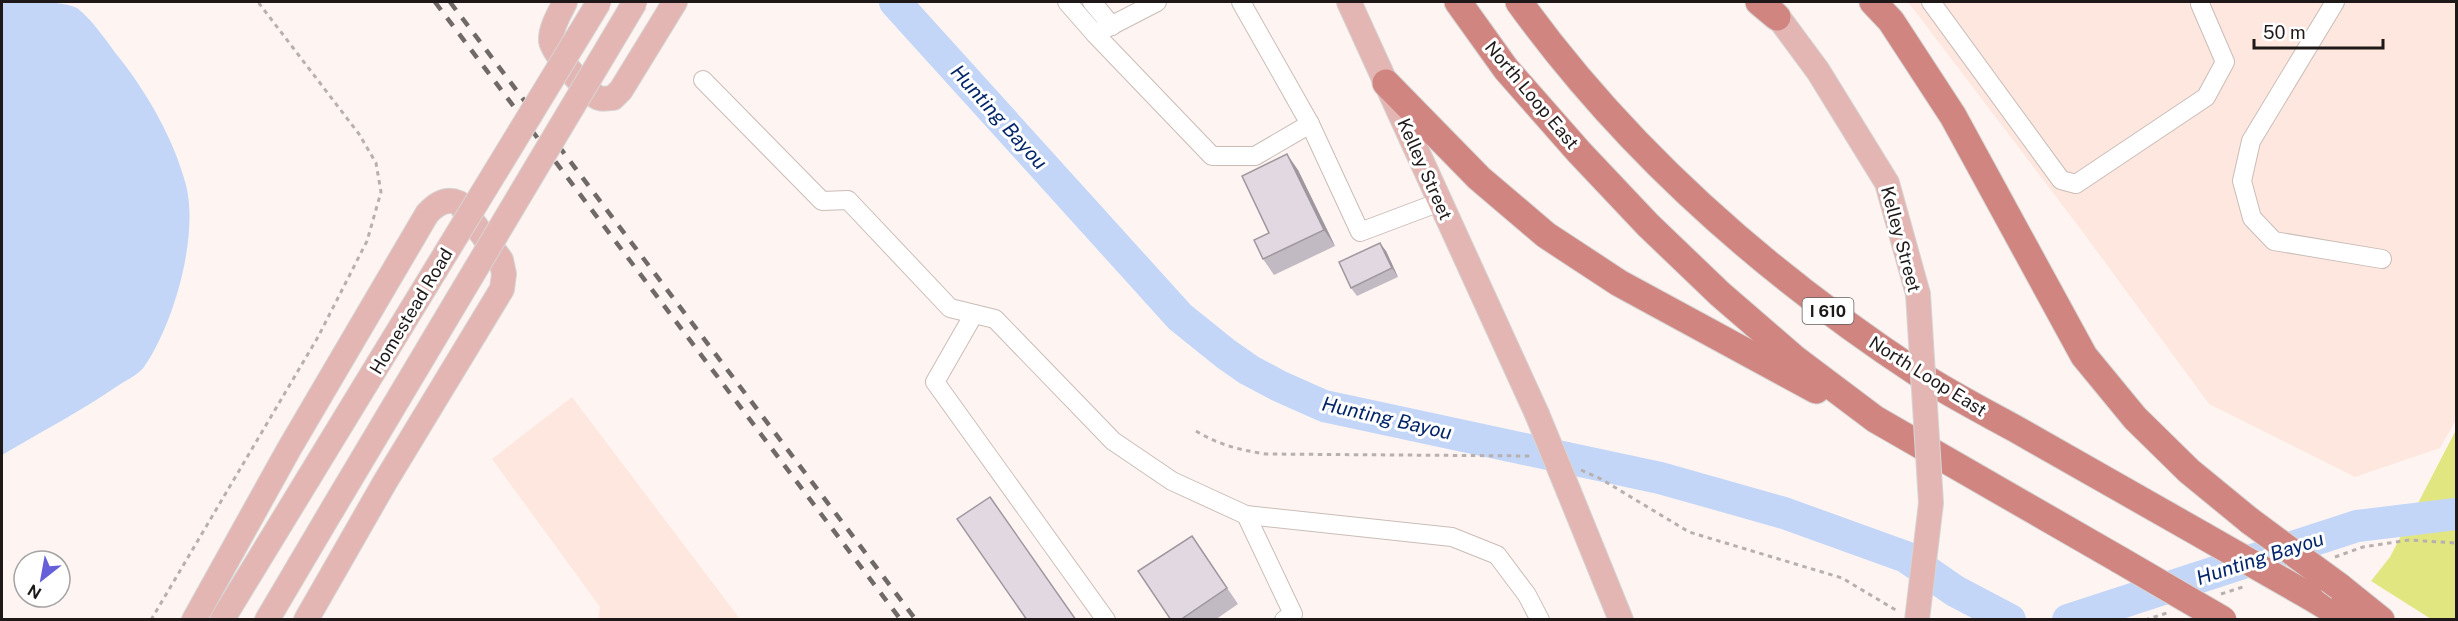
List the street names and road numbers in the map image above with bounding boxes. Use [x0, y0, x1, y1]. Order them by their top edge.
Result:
street label: North Loop East [1481, 37, 1583, 153]
street label: Kelley Street [1393, 115, 1457, 223]
street label: Kelley Street [1877, 184, 1925, 294]
street label: Homestead Road [365, 244, 457, 378]
road number: I 610 [1802, 298, 1854, 324]
street label: North Loop East [1865, 331, 1991, 421]

